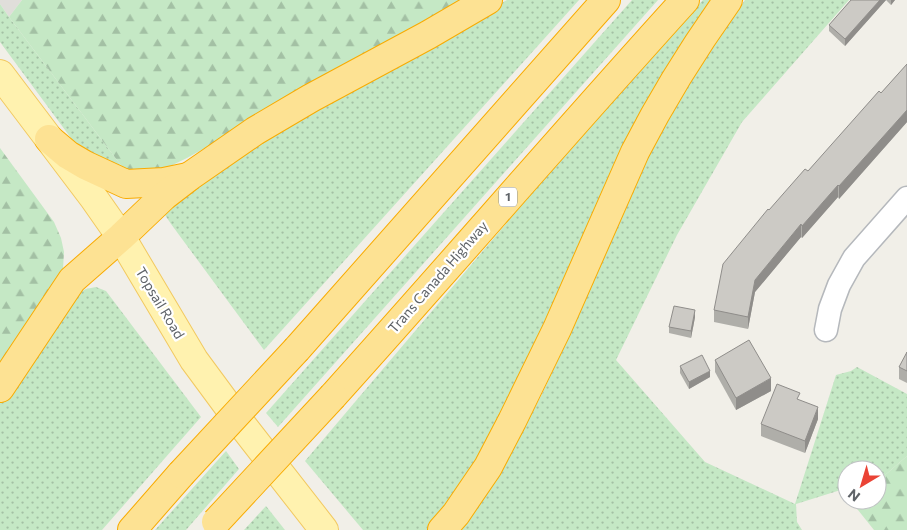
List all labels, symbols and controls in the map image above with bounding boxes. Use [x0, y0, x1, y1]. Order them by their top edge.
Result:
road number: 1 [499, 188, 517, 206]
street label: Trans Canada Highway [384, 217, 491, 336]
street label: Topsail Road [132, 264, 188, 342]
north arrow [837, 460, 887, 510]
text: N [844, 486, 863, 506]

